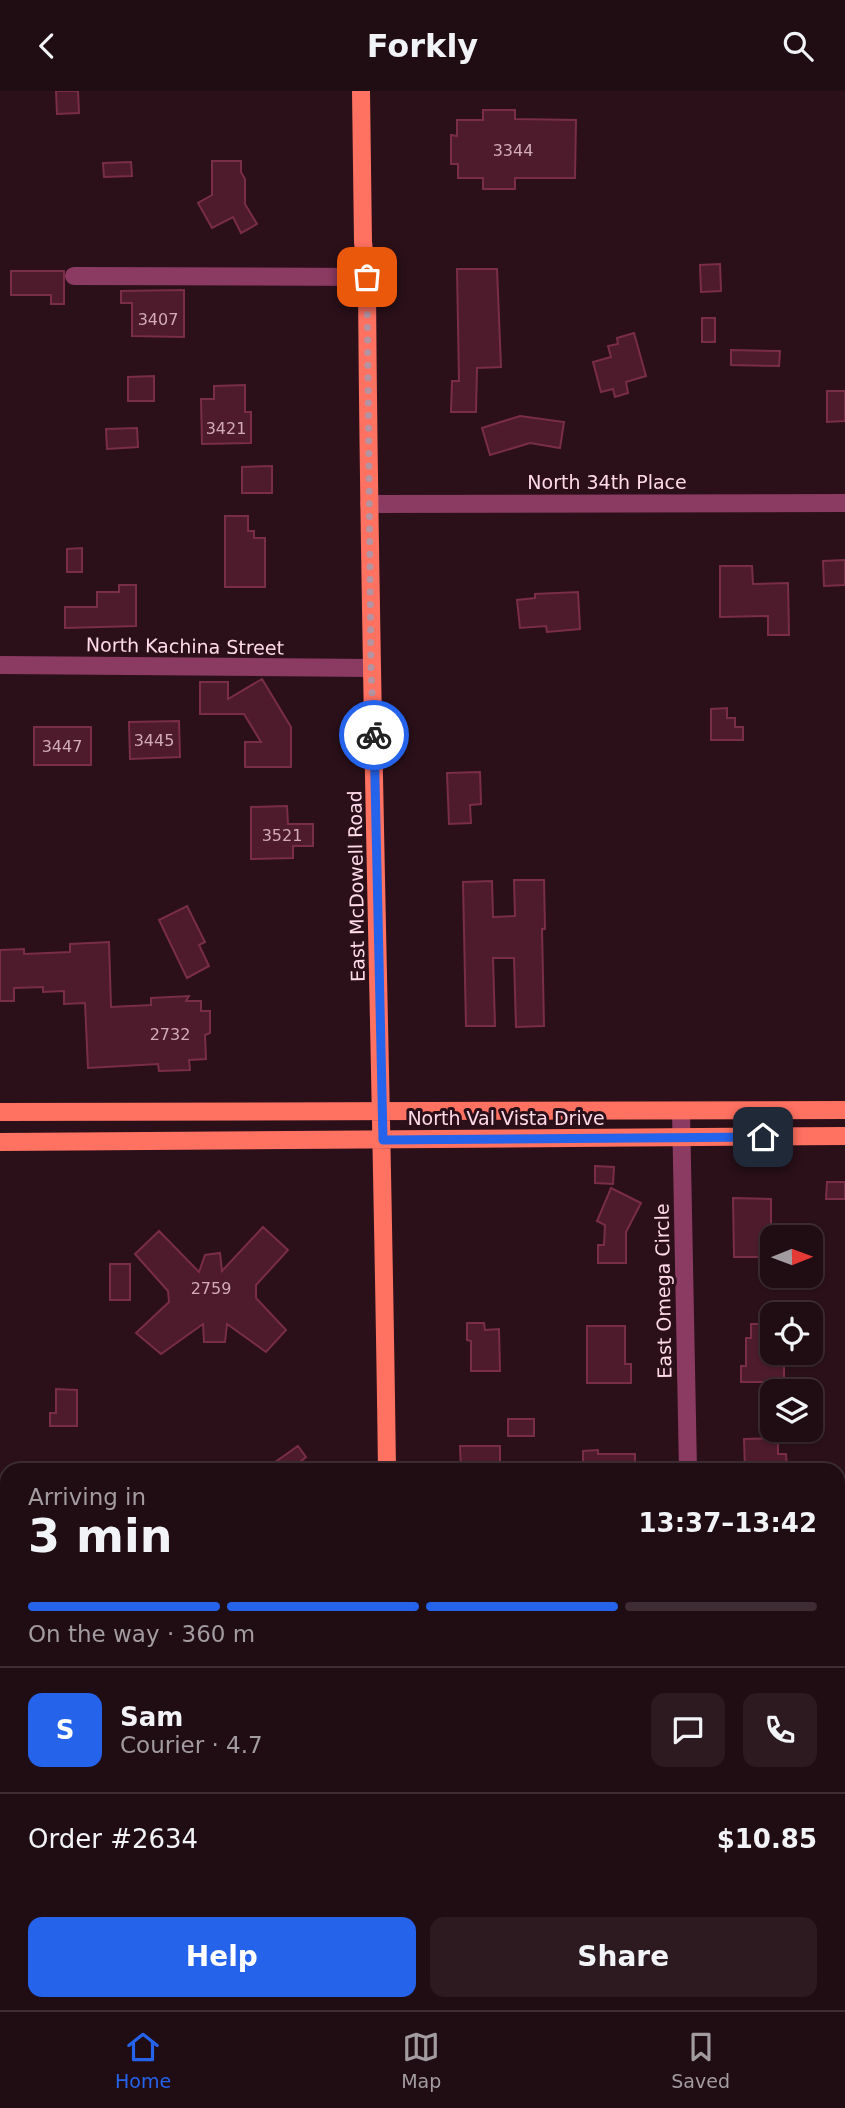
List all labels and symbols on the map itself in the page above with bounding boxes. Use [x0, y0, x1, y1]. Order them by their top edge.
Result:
house number: 3344 [493, 141, 533, 160]
pin [337, 247, 397, 307]
house number: 3407 [138, 310, 178, 329]
house number: 3421 [206, 419, 246, 438]
street label: North 34th Place [527, 471, 687, 493]
street label: North Kachina Street [86, 633, 284, 659]
courier [339, 700, 409, 770]
house number: 3445 [134, 731, 174, 750]
house number: 3447 [42, 737, 82, 756]
street label: East McDowell Road [343, 790, 369, 982]
house number: 3521 [262, 826, 302, 845]
house number: 2732 [150, 1025, 190, 1044]
street label: North Val Vista Drive [407, 1107, 605, 1129]
pin [733, 1107, 793, 1167]
street label: East Omega Circle [650, 1203, 676, 1379]
north arrow [760, 1225, 822, 1288]
house number: 2759 [191, 1279, 231, 1298]

